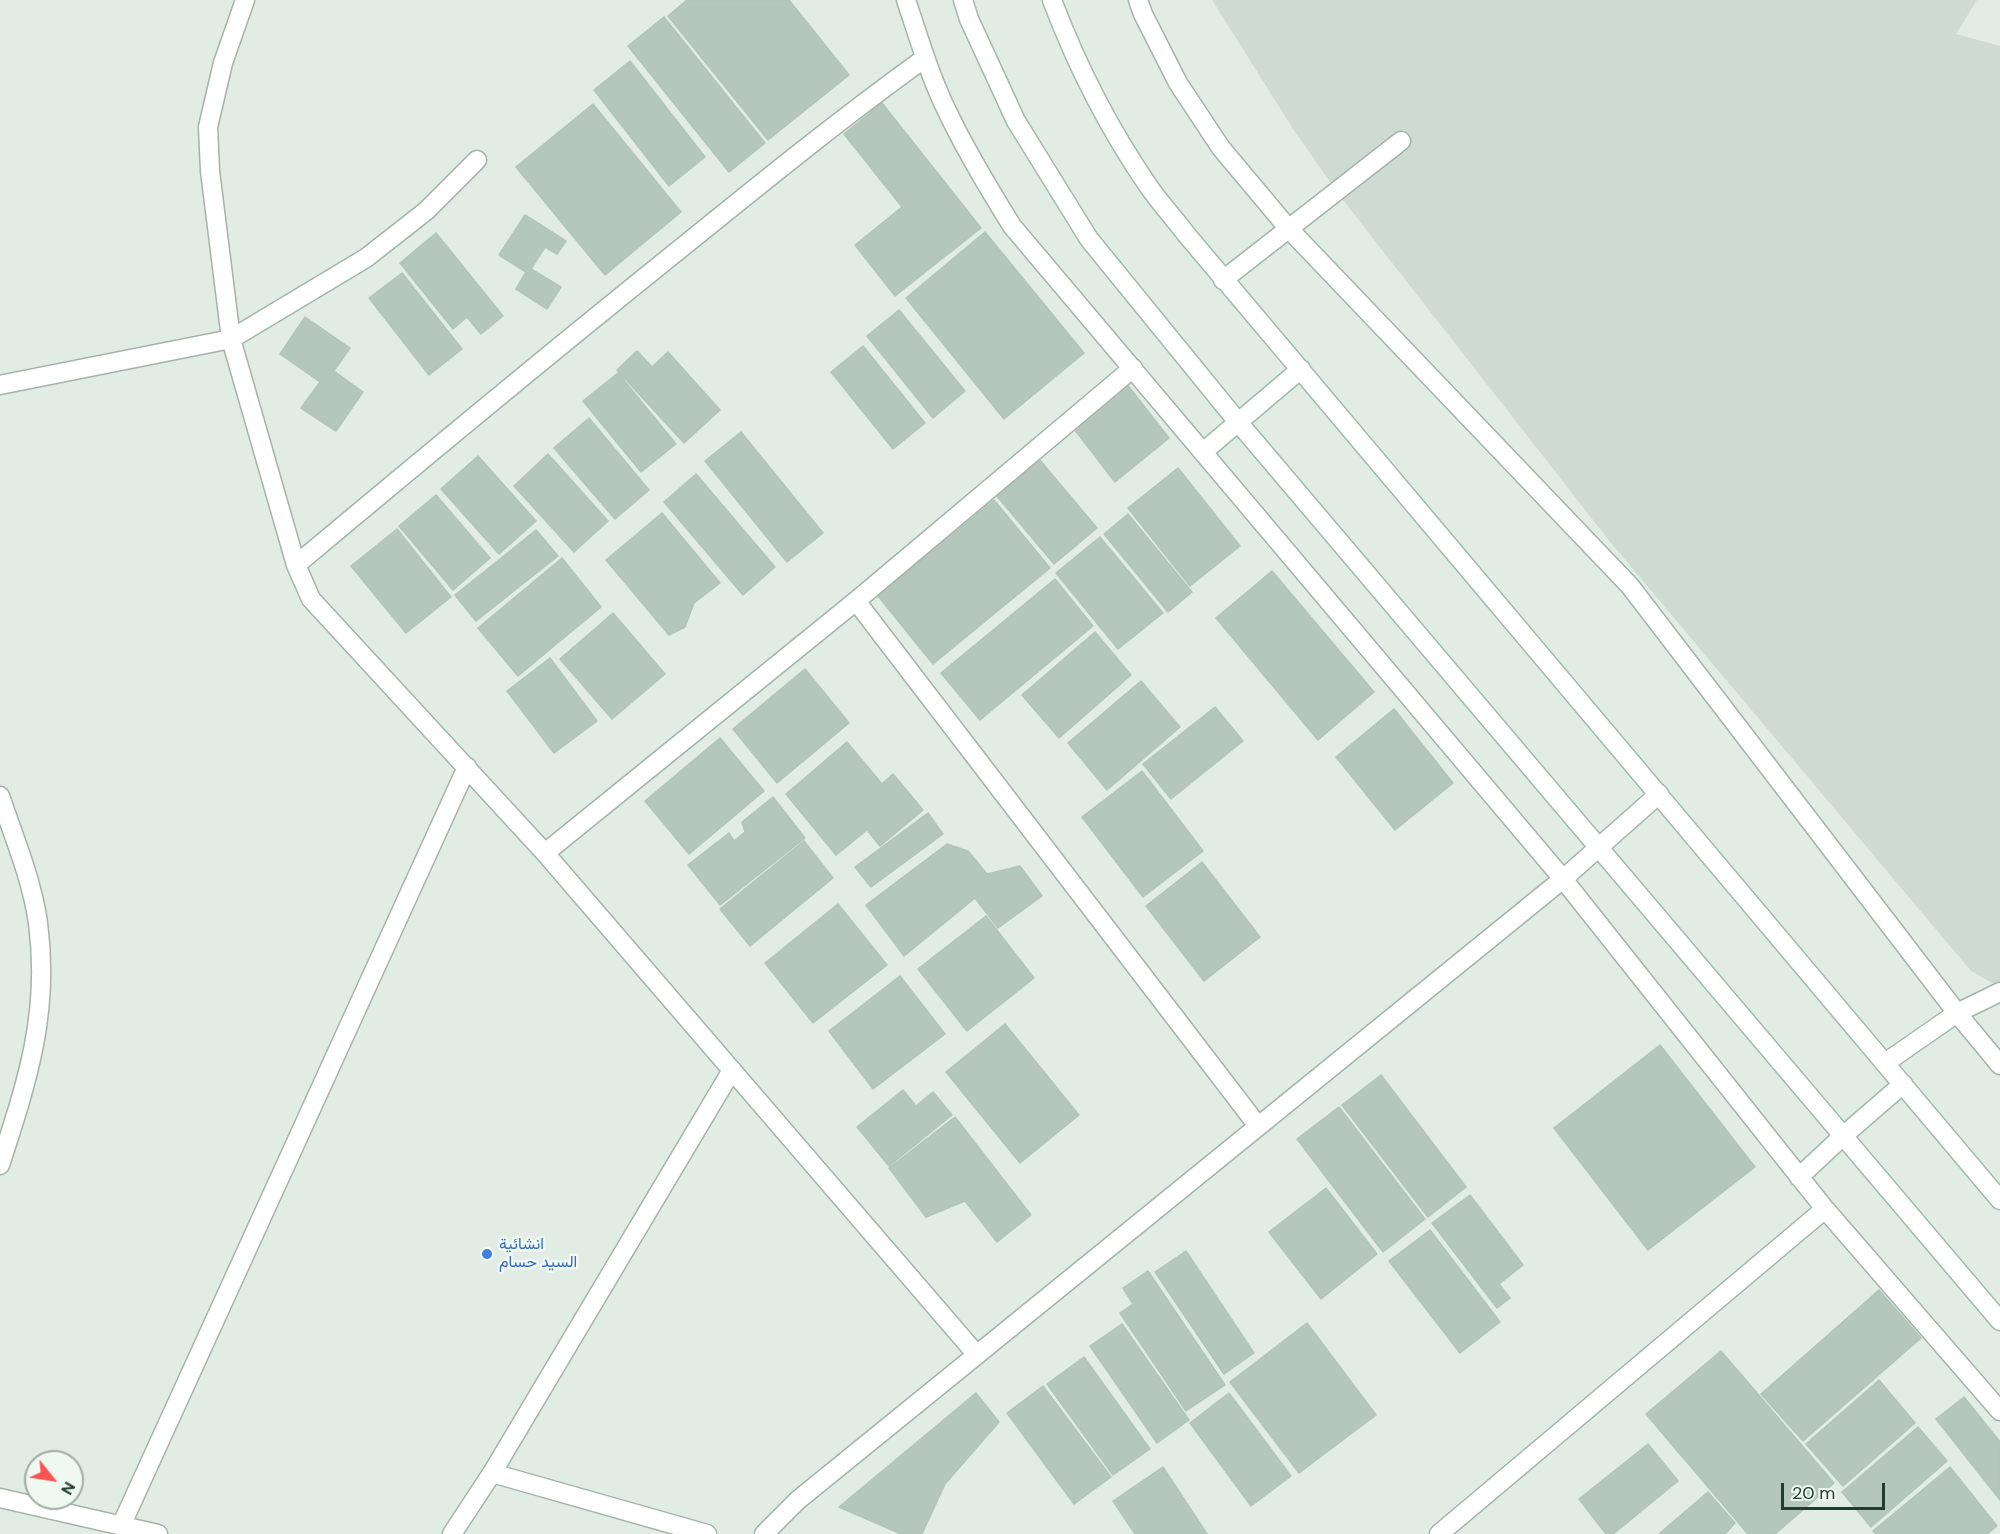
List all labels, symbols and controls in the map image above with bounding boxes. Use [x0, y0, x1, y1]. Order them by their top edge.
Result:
place label: انشائية السيد حسام [499, 1235, 577, 1273]
marker: انشائية السيد حسام [480, 1247, 494, 1261]
north arrow [24, 1450, 84, 1510]
scale bar [1784, 1471, 1888, 1509]
text: N [56, 1478, 80, 1499]
text: 20 m [1792, 1481, 1835, 1505]

